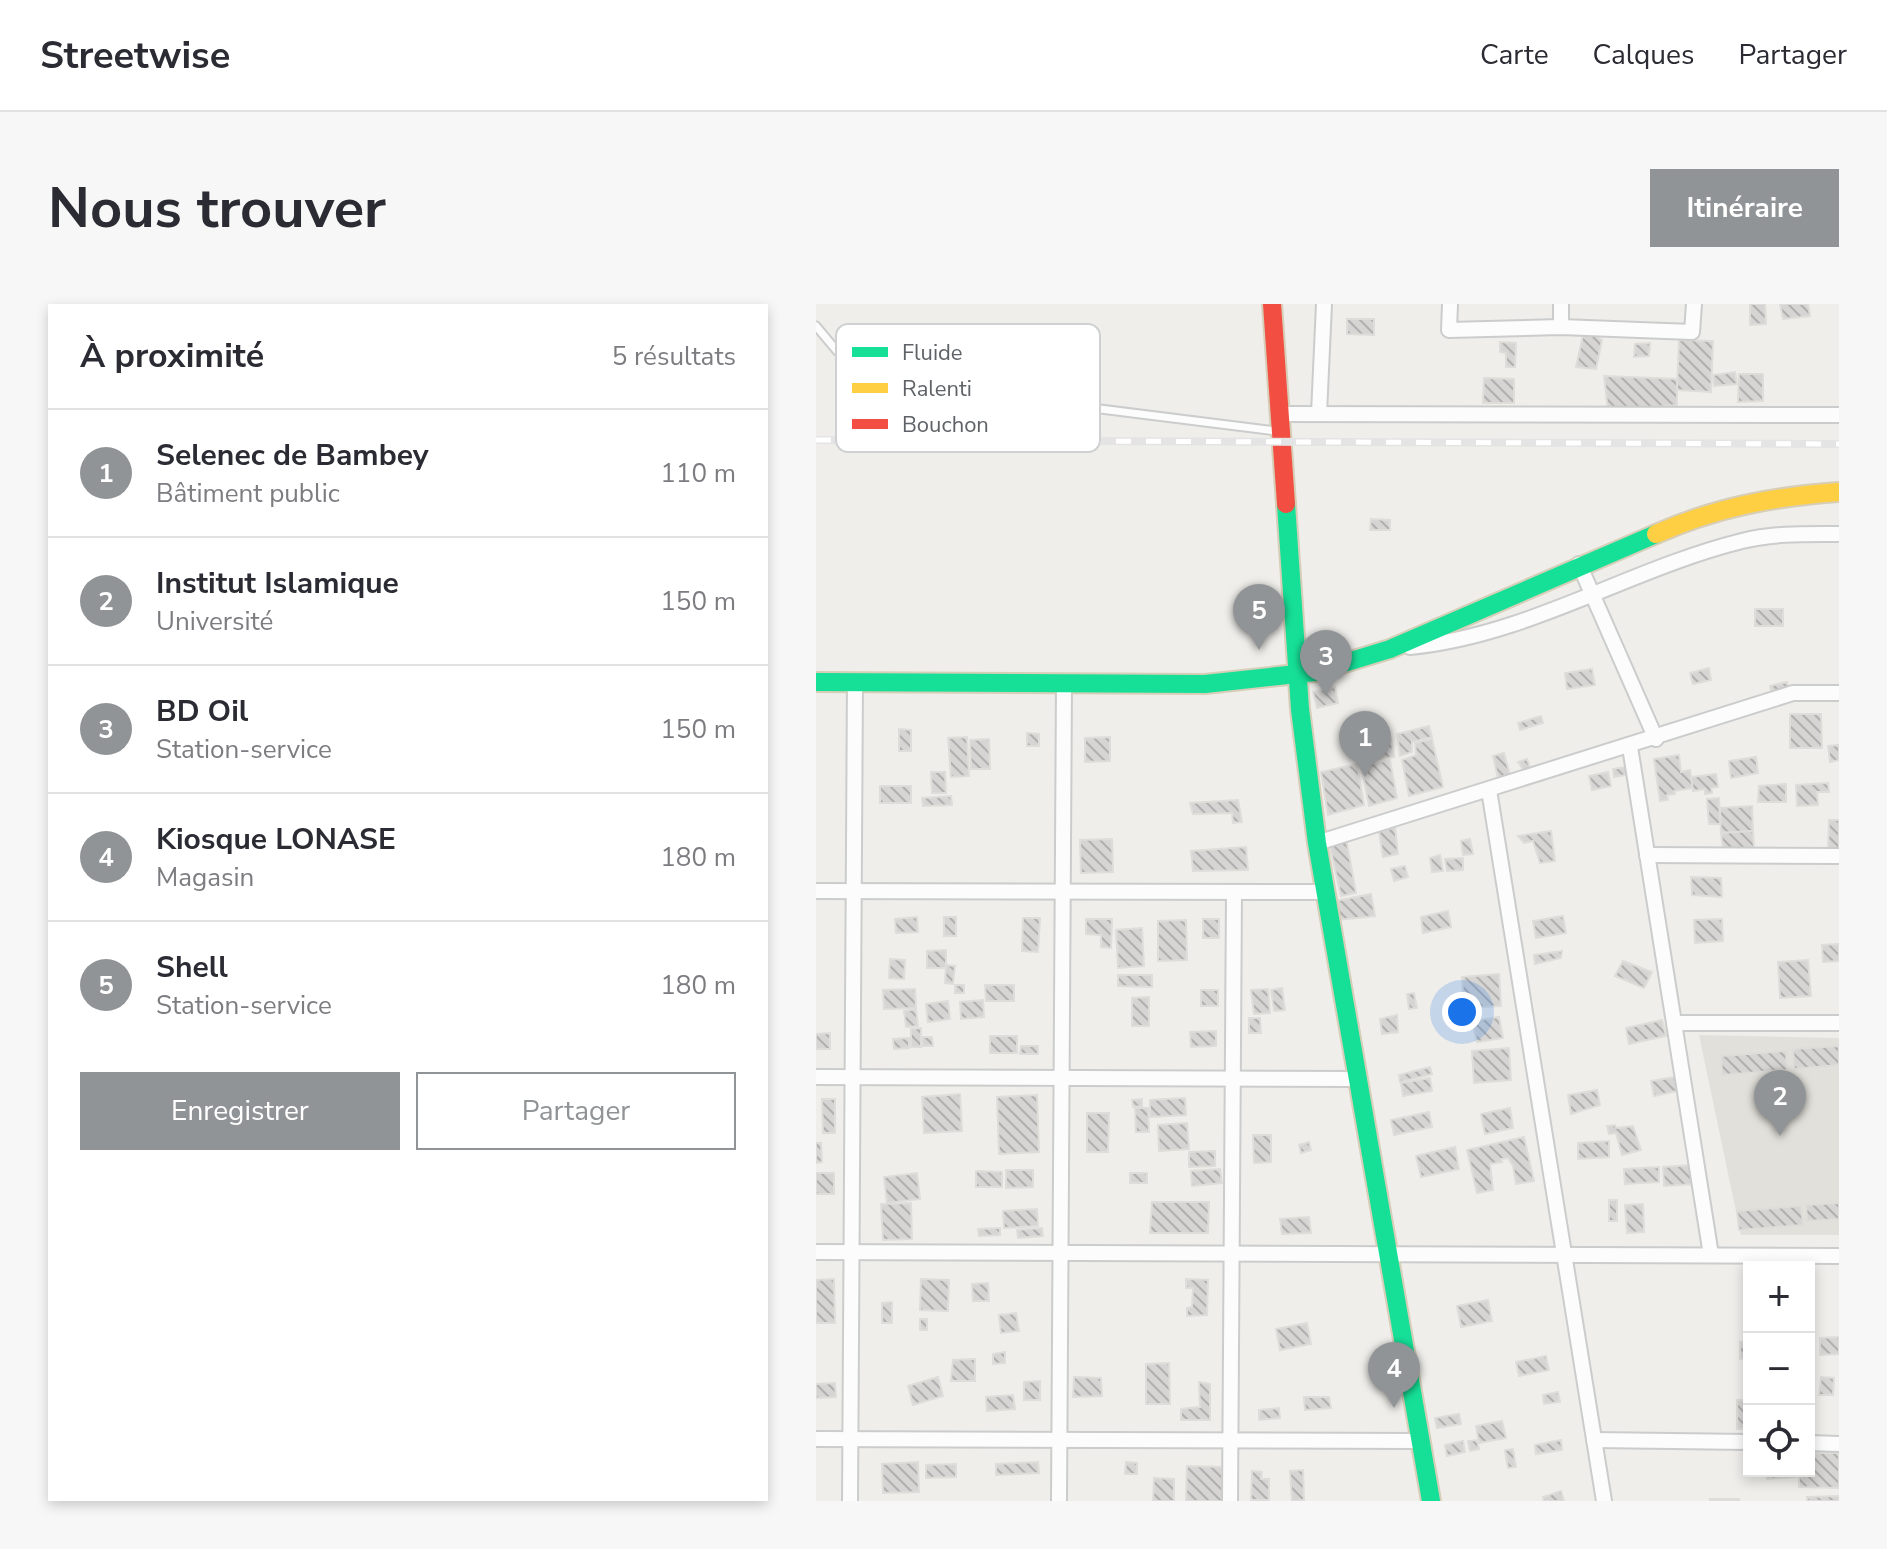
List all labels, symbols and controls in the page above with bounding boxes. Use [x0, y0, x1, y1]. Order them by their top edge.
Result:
text: Streetwise [40, 30, 230, 81]
text: Carte [1480, 36, 1549, 74]
text: Calques [1593, 36, 1694, 74]
text: Partager [1738, 36, 1847, 74]
button: Itinéraire [1650, 169, 1839, 247]
text: Nous trouver [48, 170, 386, 247]
legend [836, 324, 1100, 452]
text: À proximité [80, 333, 264, 379]
text: Fluide [902, 338, 963, 368]
text: 5 résultats [612, 339, 736, 374]
text: Ralenti [902, 374, 972, 404]
text: Bouchon [902, 410, 989, 440]
text: Selenec de Bambey [156, 435, 428, 476]
text: 1 [98, 456, 114, 491]
text: 110 m [660, 456, 736, 491]
text: Bâtiment public [156, 476, 340, 511]
text: Institut Islamique [156, 563, 399, 604]
text: 2 [98, 584, 114, 619]
text: 150 m [660, 584, 736, 619]
pin: 5 [1233, 584, 1285, 650]
text: Université [156, 604, 273, 639]
pin: 3 [1300, 630, 1352, 696]
text: BD Oil [156, 691, 248, 732]
pin: 1 [1339, 711, 1391, 777]
text: 3 [98, 712, 114, 747]
text: 150 m [660, 712, 736, 747]
text: Station-service [156, 732, 332, 767]
text: Kiosque LONASE [156, 819, 396, 860]
text: 4 [98, 840, 114, 875]
text: 180 m [660, 840, 736, 875]
text: Magasin [156, 860, 254, 895]
text: Shell [156, 947, 228, 988]
text: 5 [98, 968, 114, 1003]
text: 180 m [660, 968, 736, 1003]
text: Station-service [156, 988, 332, 1023]
your location [1442, 992, 1482, 1032]
pin: 2 [1754, 1070, 1806, 1136]
button: Enregistrer [80, 1072, 400, 1150]
button: Partager [416, 1072, 736, 1150]
map controls [1743, 1261, 1815, 1477]
button: + [1743, 1261, 1815, 1333]
button: − [1743, 1333, 1815, 1405]
pin: 4 [1368, 1342, 1420, 1408]
button: locate [1743, 1405, 1815, 1477]

